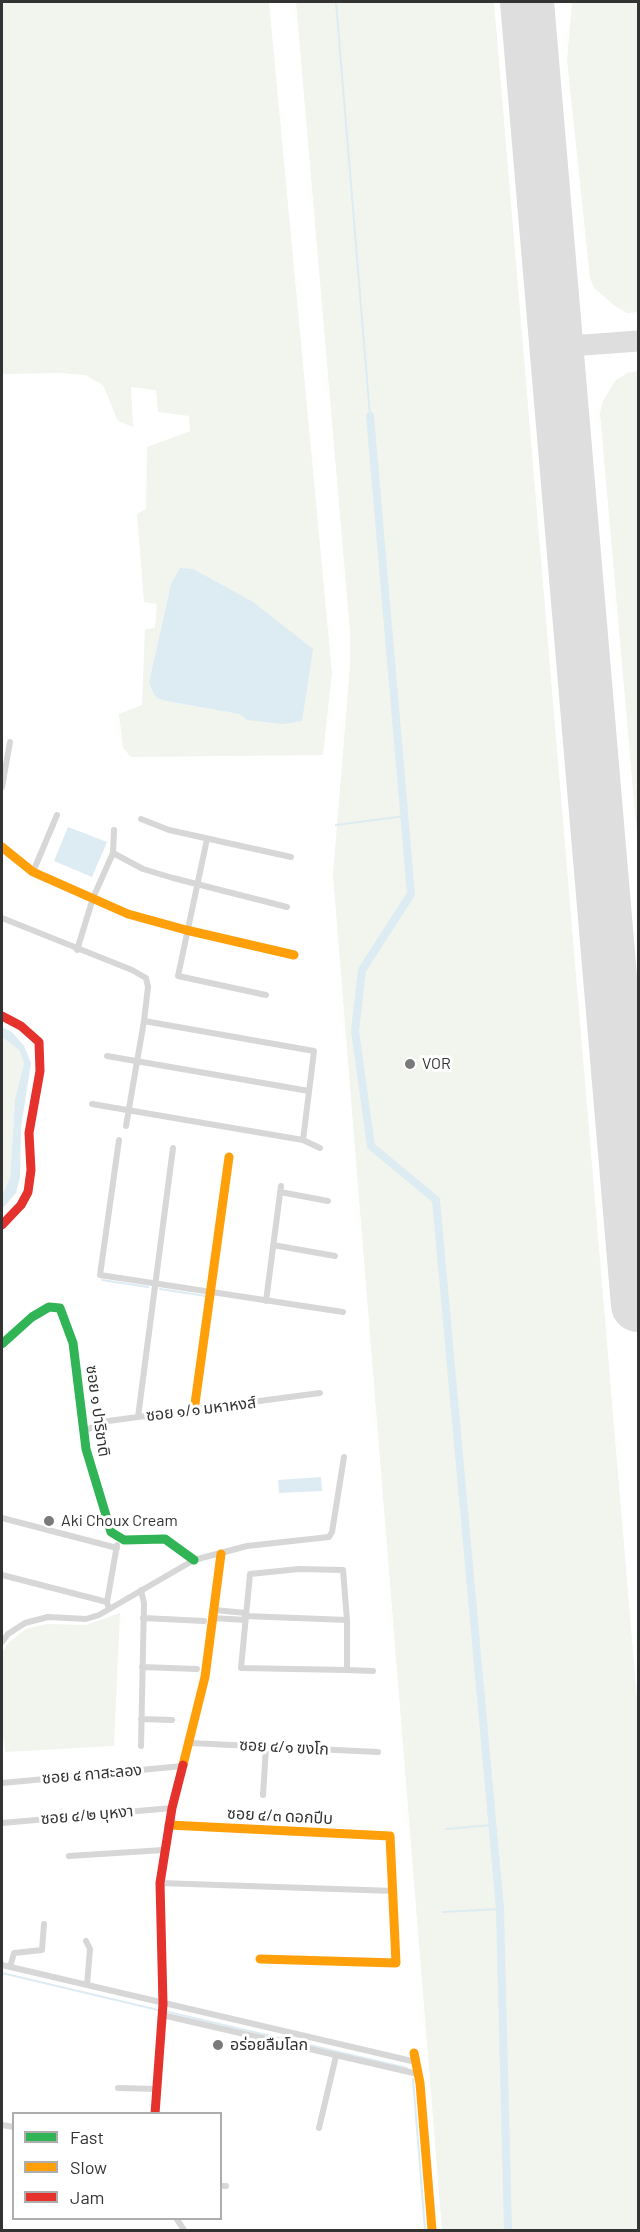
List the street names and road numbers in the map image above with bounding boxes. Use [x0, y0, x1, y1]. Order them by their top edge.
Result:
street label: ซอย ๑ ปาริชาติ [82, 1364, 114, 1458]
street label: ซอย ๑/๑ มหาหงส์ [145, 1393, 257, 1425]
street label: ซอย ๔/๑ ฃงโก [239, 1735, 329, 1759]
street label: ซอย ๔ กาสะลอง [41, 1760, 143, 1788]
street label: ซอย ๔/๒ บุหงา [40, 1801, 134, 1829]
street label: ซอย ๔/๓ ดอกปีบ [227, 1804, 333, 1828]

